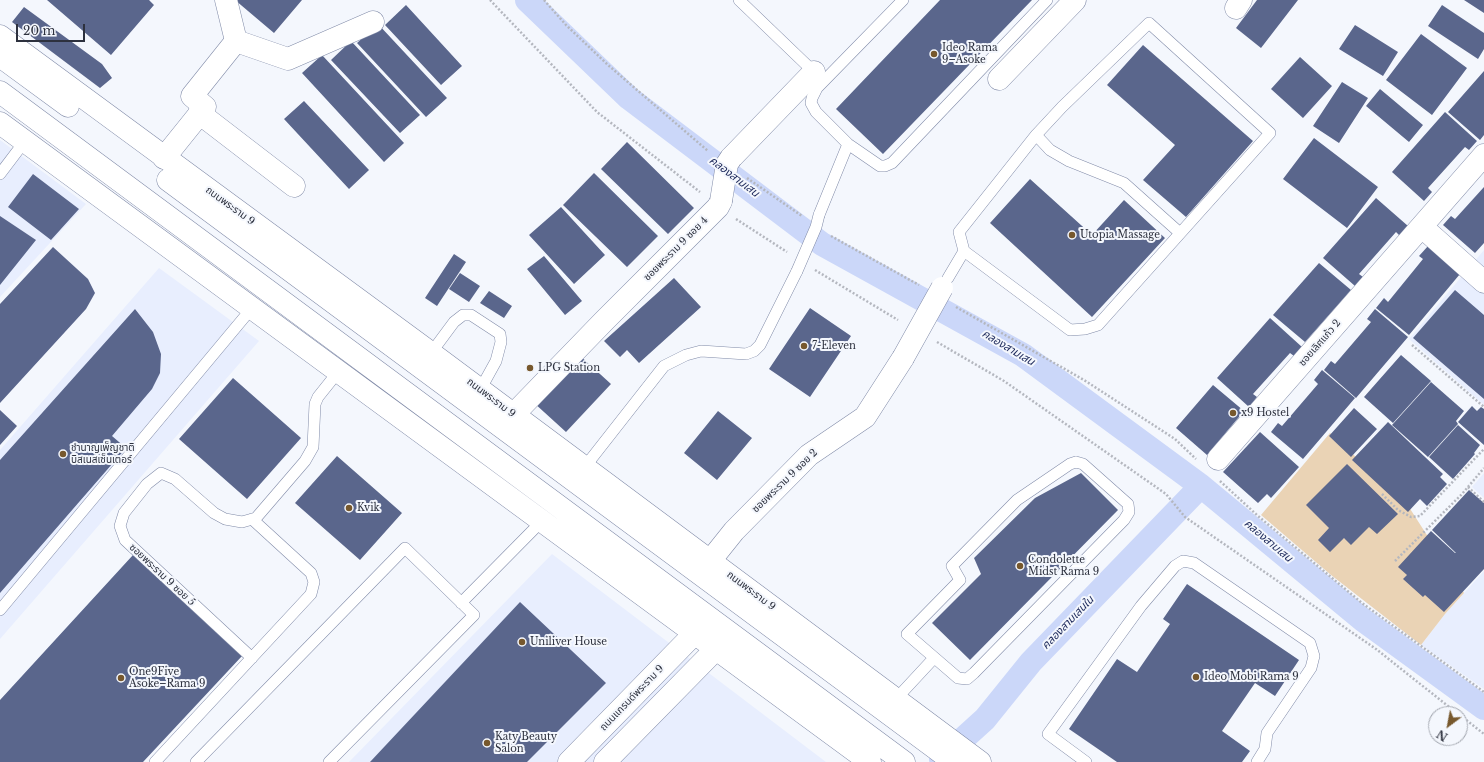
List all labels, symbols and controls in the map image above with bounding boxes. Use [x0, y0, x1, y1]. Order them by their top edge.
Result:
scale bar [18, 16, 87, 42]
text: 20 m [23, 23, 55, 38]
place label: Ideo Rama 9–Asoke [942, 42, 997, 66]
marker: Ideo Rama 9–Asoke [929, 49, 939, 59]
water label: คลองสามเสน [706, 154, 762, 200]
street label: ถนนพระราม 9 [203, 184, 257, 228]
street label: ซอยพระราม 9 ซอย 4 [641, 214, 711, 284]
place label: Utopia Massage [1080, 229, 1160, 241]
marker: Utopia Massage [1067, 230, 1077, 240]
street label: ซอยเลิศแก้ว 2 [1297, 317, 1343, 369]
water label: คลองสามเสน [979, 327, 1037, 369]
place label: 7-Eleven [812, 340, 856, 352]
marker: 7-Eleven [799, 341, 809, 351]
place label: LPG Station [538, 362, 600, 374]
marker: LPG Station [525, 363, 535, 373]
street label: ถนนพระราม 9 [464, 376, 518, 420]
place label: x9 Hostel [1241, 407, 1289, 419]
marker: x9 Hostel [1228, 408, 1238, 418]
place label: ชำนาญเพ็ญชาติ บิสเนสเซ็นเตอร์ [71, 442, 135, 466]
street label: ซอยพระราม 9 ซอย 2 [750, 447, 820, 515]
marker: ชำนาญเพ็ญชาติ บิสเนสเซ็นเตอร์ [58, 449, 68, 459]
place label: Kvik [357, 502, 380, 514]
marker: Kvik [344, 503, 354, 513]
water label: คลองสามเสน [1241, 517, 1295, 565]
street label: ซอยพระราม 9 ซอย 5 [127, 541, 197, 609]
place label: Condolette Midst Rama 9 [1028, 554, 1099, 578]
marker: Condolette Midst Rama 9 [1015, 561, 1025, 571]
street label: ถนนพระราม 9 [724, 569, 778, 613]
water label: คลองสามเสนใน [1039, 594, 1097, 652]
place label: Uniliver House [530, 636, 607, 648]
marker: Uniliver House [517, 637, 527, 647]
street label: ถนนแกรนด์พระราม 9 [598, 663, 666, 733]
place label: One9Five Asoke–Rama 9 [129, 666, 205, 690]
place label: Ideo Mobi Rama 9 [1204, 671, 1299, 683]
marker: Ideo Mobi Rama 9 [1191, 672, 1201, 682]
marker: One9Five Asoke–Rama 9 [116, 673, 126, 683]
north arrow [1428, 706, 1468, 746]
text: N [1434, 727, 1450, 744]
place label: Katy Beauty Salon [495, 731, 557, 754]
marker: Katy Beauty Salon [482, 738, 492, 748]

